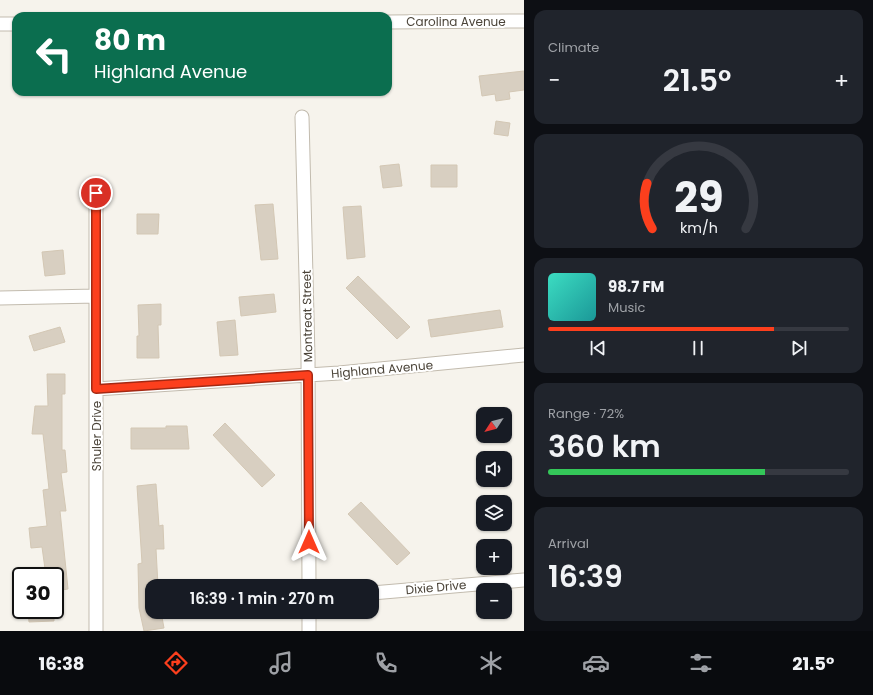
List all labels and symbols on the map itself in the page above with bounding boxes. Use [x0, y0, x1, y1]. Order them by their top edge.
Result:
street label: Carolina Avenue [406, 13, 506, 30]
pin [79, 176, 113, 210]
street label: Montreat Street [298, 269, 316, 363]
street label: Highland Avenue [330, 356, 434, 382]
street label: Shuler Drive [88, 401, 105, 471]
north arrow [476, 407, 512, 443]
position arrow [288, 521, 330, 563]
speed limit sign: 30 [12, 567, 64, 619]
street label: Dixie Drive [405, 576, 467, 598]

